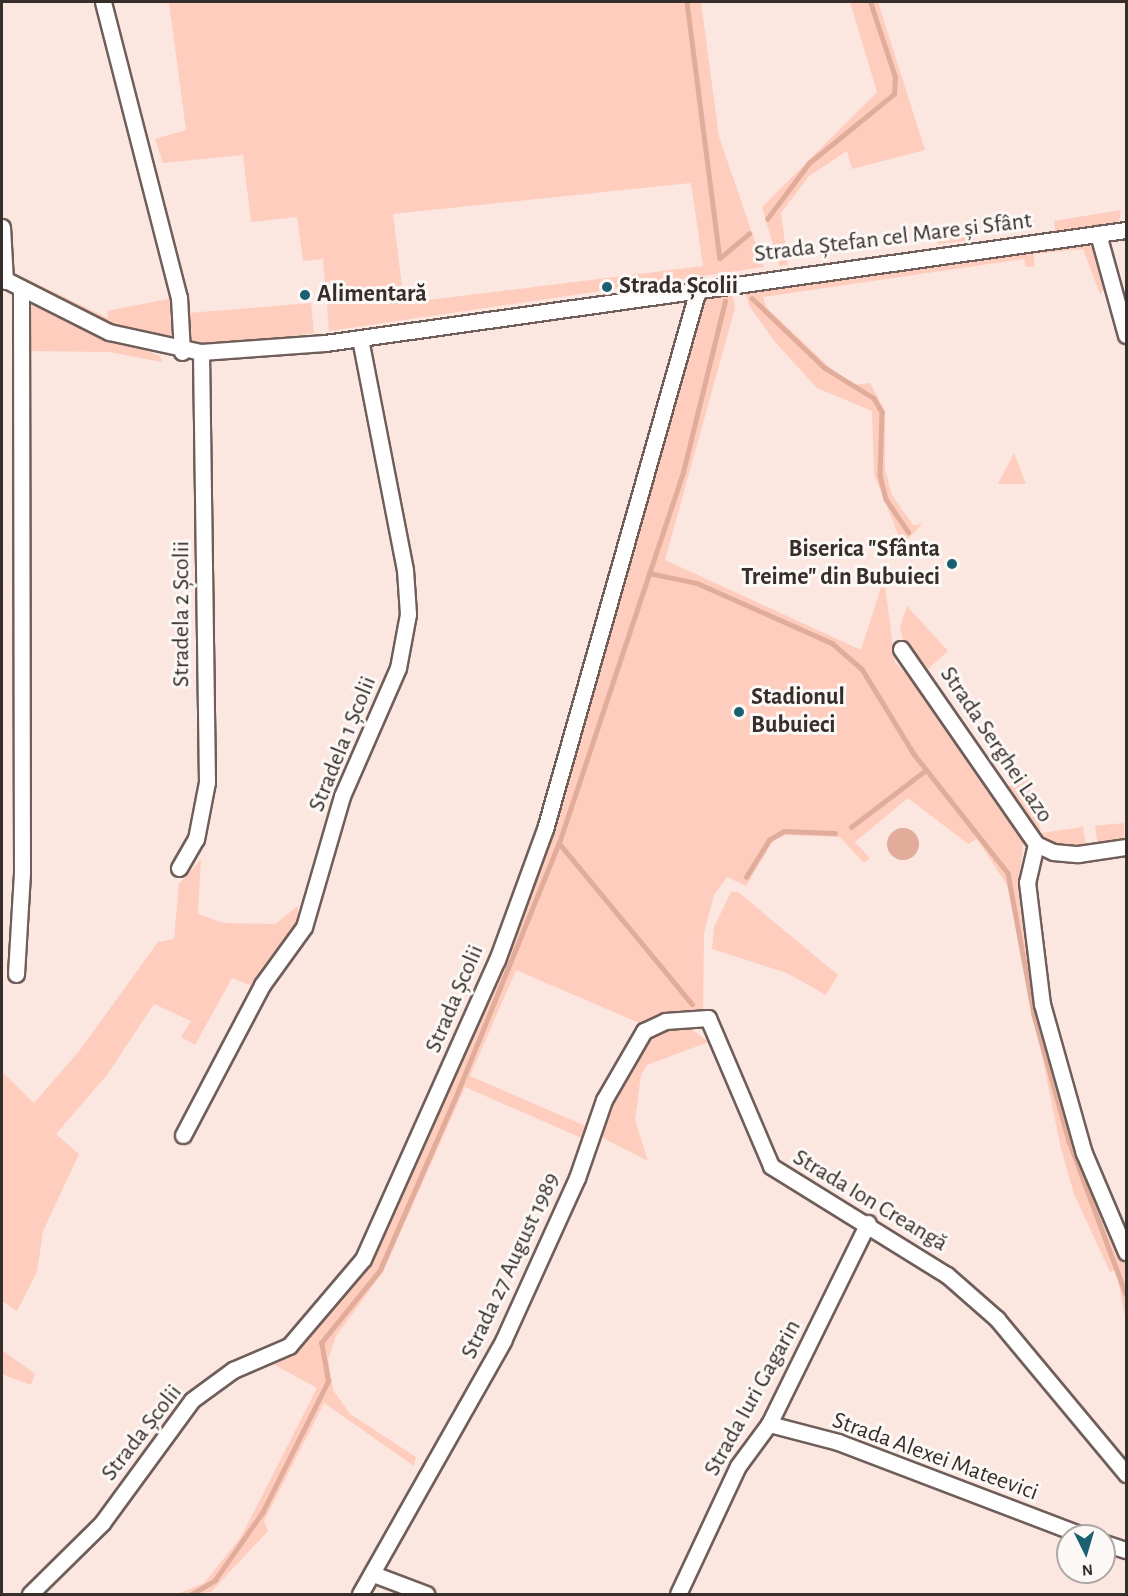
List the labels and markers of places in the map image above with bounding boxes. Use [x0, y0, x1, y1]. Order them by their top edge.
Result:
place label: Strada Școlii [619, 273, 738, 301]
marker: Strada Școlii [600, 280, 614, 294]
place label: Alimentară [317, 281, 427, 309]
marker: Alimentară [298, 288, 312, 302]
place label: Biserica "Sfânta Treime" din Bubuieci [741, 536, 940, 592]
marker: Biserica "Sfânta Treime" din Bubuieci [945, 557, 959, 571]
place label: Stadionul Bubuieci [751, 684, 845, 740]
marker: Stadionul Bubuieci [732, 705, 746, 719]

